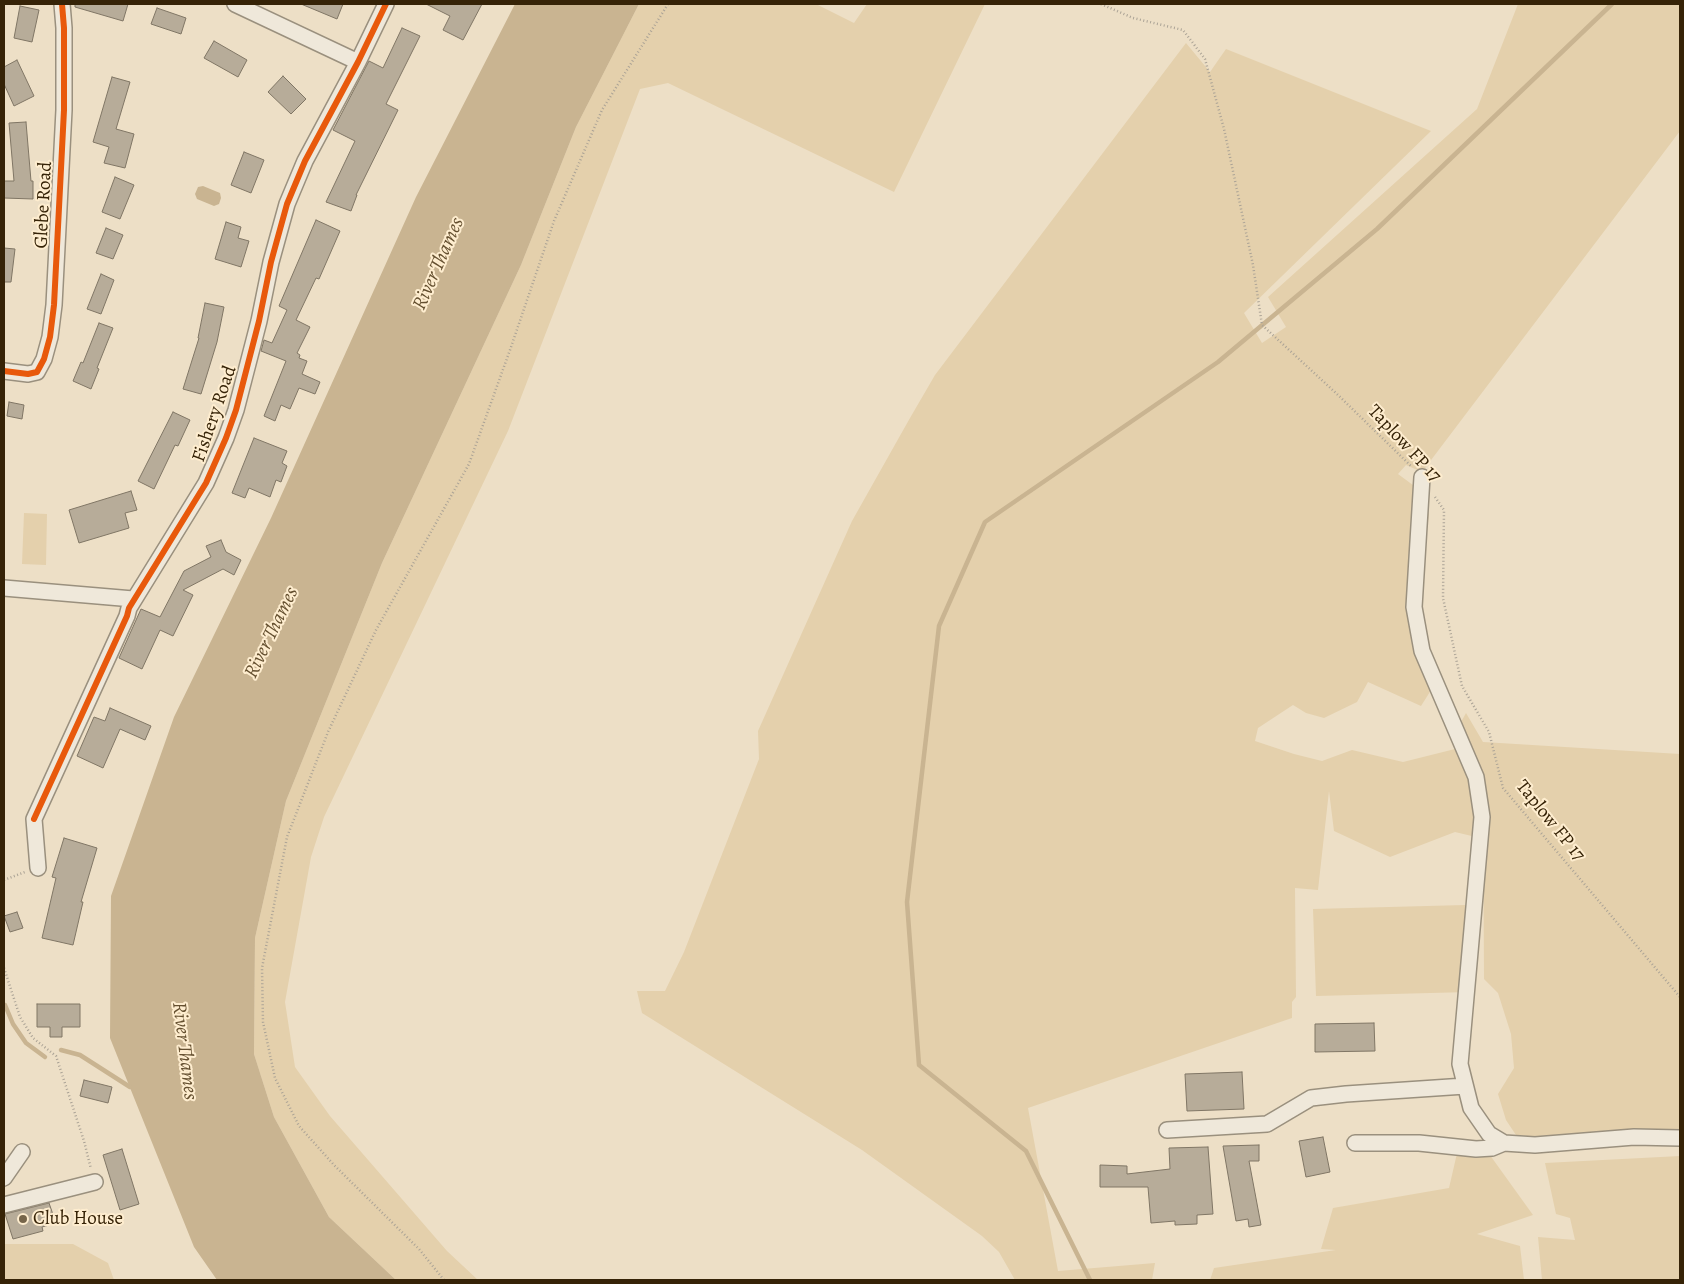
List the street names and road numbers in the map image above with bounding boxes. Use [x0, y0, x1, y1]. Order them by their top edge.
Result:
street label: Glebe Road [30, 161, 58, 249]
street label: Fishery Road [188, 363, 242, 465]
street label: Taplow FP 17 [1362, 400, 1446, 488]
street label: Taplow FP 17 [1510, 776, 1590, 866]

